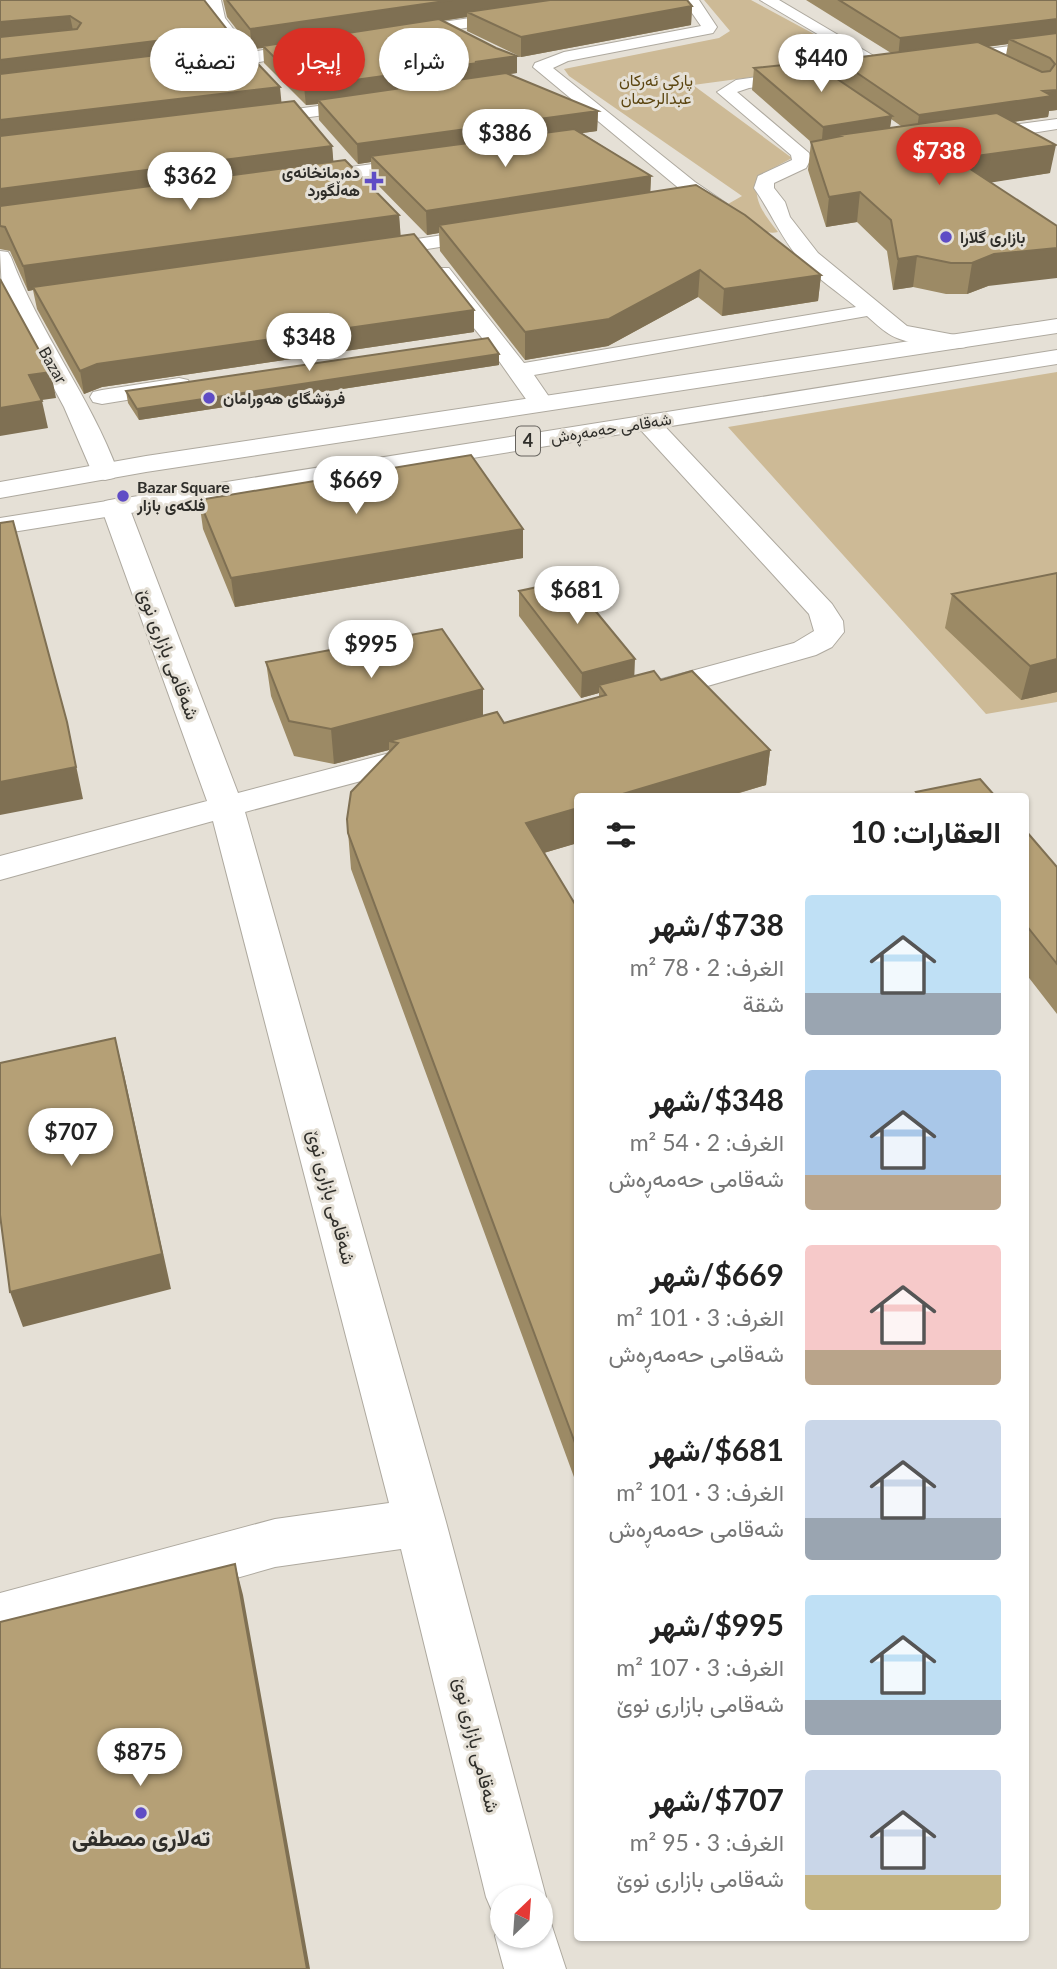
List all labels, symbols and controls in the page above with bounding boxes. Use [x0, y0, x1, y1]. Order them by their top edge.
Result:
chip: تصفية [150, 28, 259, 91]
chip: إيجار [273, 28, 365, 91]
chip: شراء [379, 28, 469, 91]
pin: $440 [780, 34, 862, 94]
text: $440 [794, 43, 848, 71]
park label: پارکی ئەرکان عبدالرحمان [619, 70, 693, 109]
pin: $386 [464, 110, 546, 169]
text: $386 [478, 118, 532, 146]
pin: $738 [898, 128, 980, 187]
text: $738 [912, 136, 966, 164]
pin: $362 [149, 152, 231, 212]
text: $362 [163, 161, 217, 189]
place label: دەرمانخانەی هەڵگورد [282, 162, 360, 201]
marker: دەرمانخانەی هەڵگورد [366, 173, 382, 189]
place label: بازاری گلارا [960, 227, 1025, 248]
marker: بازاری گلارا [938, 229, 954, 245]
pin: $348 [268, 314, 350, 373]
text: $348 [282, 322, 336, 350]
street label: Bazar [35, 343, 72, 387]
place label: فرۆشگای هەورامان [223, 388, 345, 409]
marker: فرۆشگای هەورامان [201, 390, 217, 406]
street label: شەقامی حەمەڕەش [549, 409, 673, 450]
road number: 4 [516, 426, 540, 456]
pin: $669 [315, 456, 397, 516]
text: $669 [329, 465, 383, 493]
place label: Bazar Square فلکەی بازار [136, 477, 230, 516]
marker: Bazar Square فلکەی بازار [115, 488, 131, 504]
pin: $681 [536, 566, 618, 626]
text: $681 [550, 575, 604, 603]
street label: شەقامی بازاری نوێ [133, 585, 205, 723]
pin: $995 [330, 620, 412, 680]
text: $995 [344, 629, 398, 657]
text: العقارات: 10 [851, 813, 1001, 849]
icon: filters [602, 816, 640, 854]
text: $738/شهر [650, 906, 784, 942]
icon: home [861, 923, 945, 1007]
text: الغرف: 2 · 78 m² [630, 953, 784, 981]
text: شقة [742, 989, 784, 1017]
text: $348/شهر [650, 1081, 784, 1117]
icon: home [861, 1098, 945, 1182]
pin: $707 [30, 1108, 112, 1168]
text: $707 [44, 1117, 98, 1145]
street label: شەقامی بازاری نوێ [302, 1127, 362, 1267]
text: الغرف: 2 · 54 m² [630, 1128, 784, 1156]
text: شەقامی حەمەڕەش [608, 1164, 784, 1192]
text: $669/شهر [650, 1256, 784, 1292]
icon: home [861, 1273, 945, 1357]
text: الغرف: 3 · 101 m² [616, 1303, 784, 1331]
text: شەقامی حەمەڕەش [608, 1339, 784, 1367]
text: $681/شهر [650, 1431, 784, 1467]
icon: home [861, 1448, 945, 1532]
text: الغرف: 3 · 101 m² [616, 1478, 784, 1506]
text: شەقامی حەمەڕەش [608, 1514, 784, 1542]
text: $995/شهر [650, 1606, 784, 1642]
icon: home [861, 1623, 945, 1707]
text: الغرف: 3 · 107 m² [616, 1653, 784, 1681]
street label: شەقامی بازاری نوێ [449, 1675, 505, 1815]
text: شەقامی بازاری نوێ [616, 1689, 784, 1717]
pin: $875 [99, 1728, 181, 1788]
text: $875 [113, 1737, 167, 1765]
text: $707/شهر [650, 1781, 784, 1817]
icon: home [861, 1798, 945, 1882]
marker: تەلاری مصطفی [133, 1805, 149, 1821]
place label: تەلاری مصطفی [72, 1823, 210, 1853]
text: الغرف: 3 · 95 m² [630, 1828, 784, 1856]
text: شەقامی بازاری نوێ [616, 1864, 784, 1892]
north arrow [490, 1885, 553, 1948]
map controls [490, 1885, 553, 1948]

